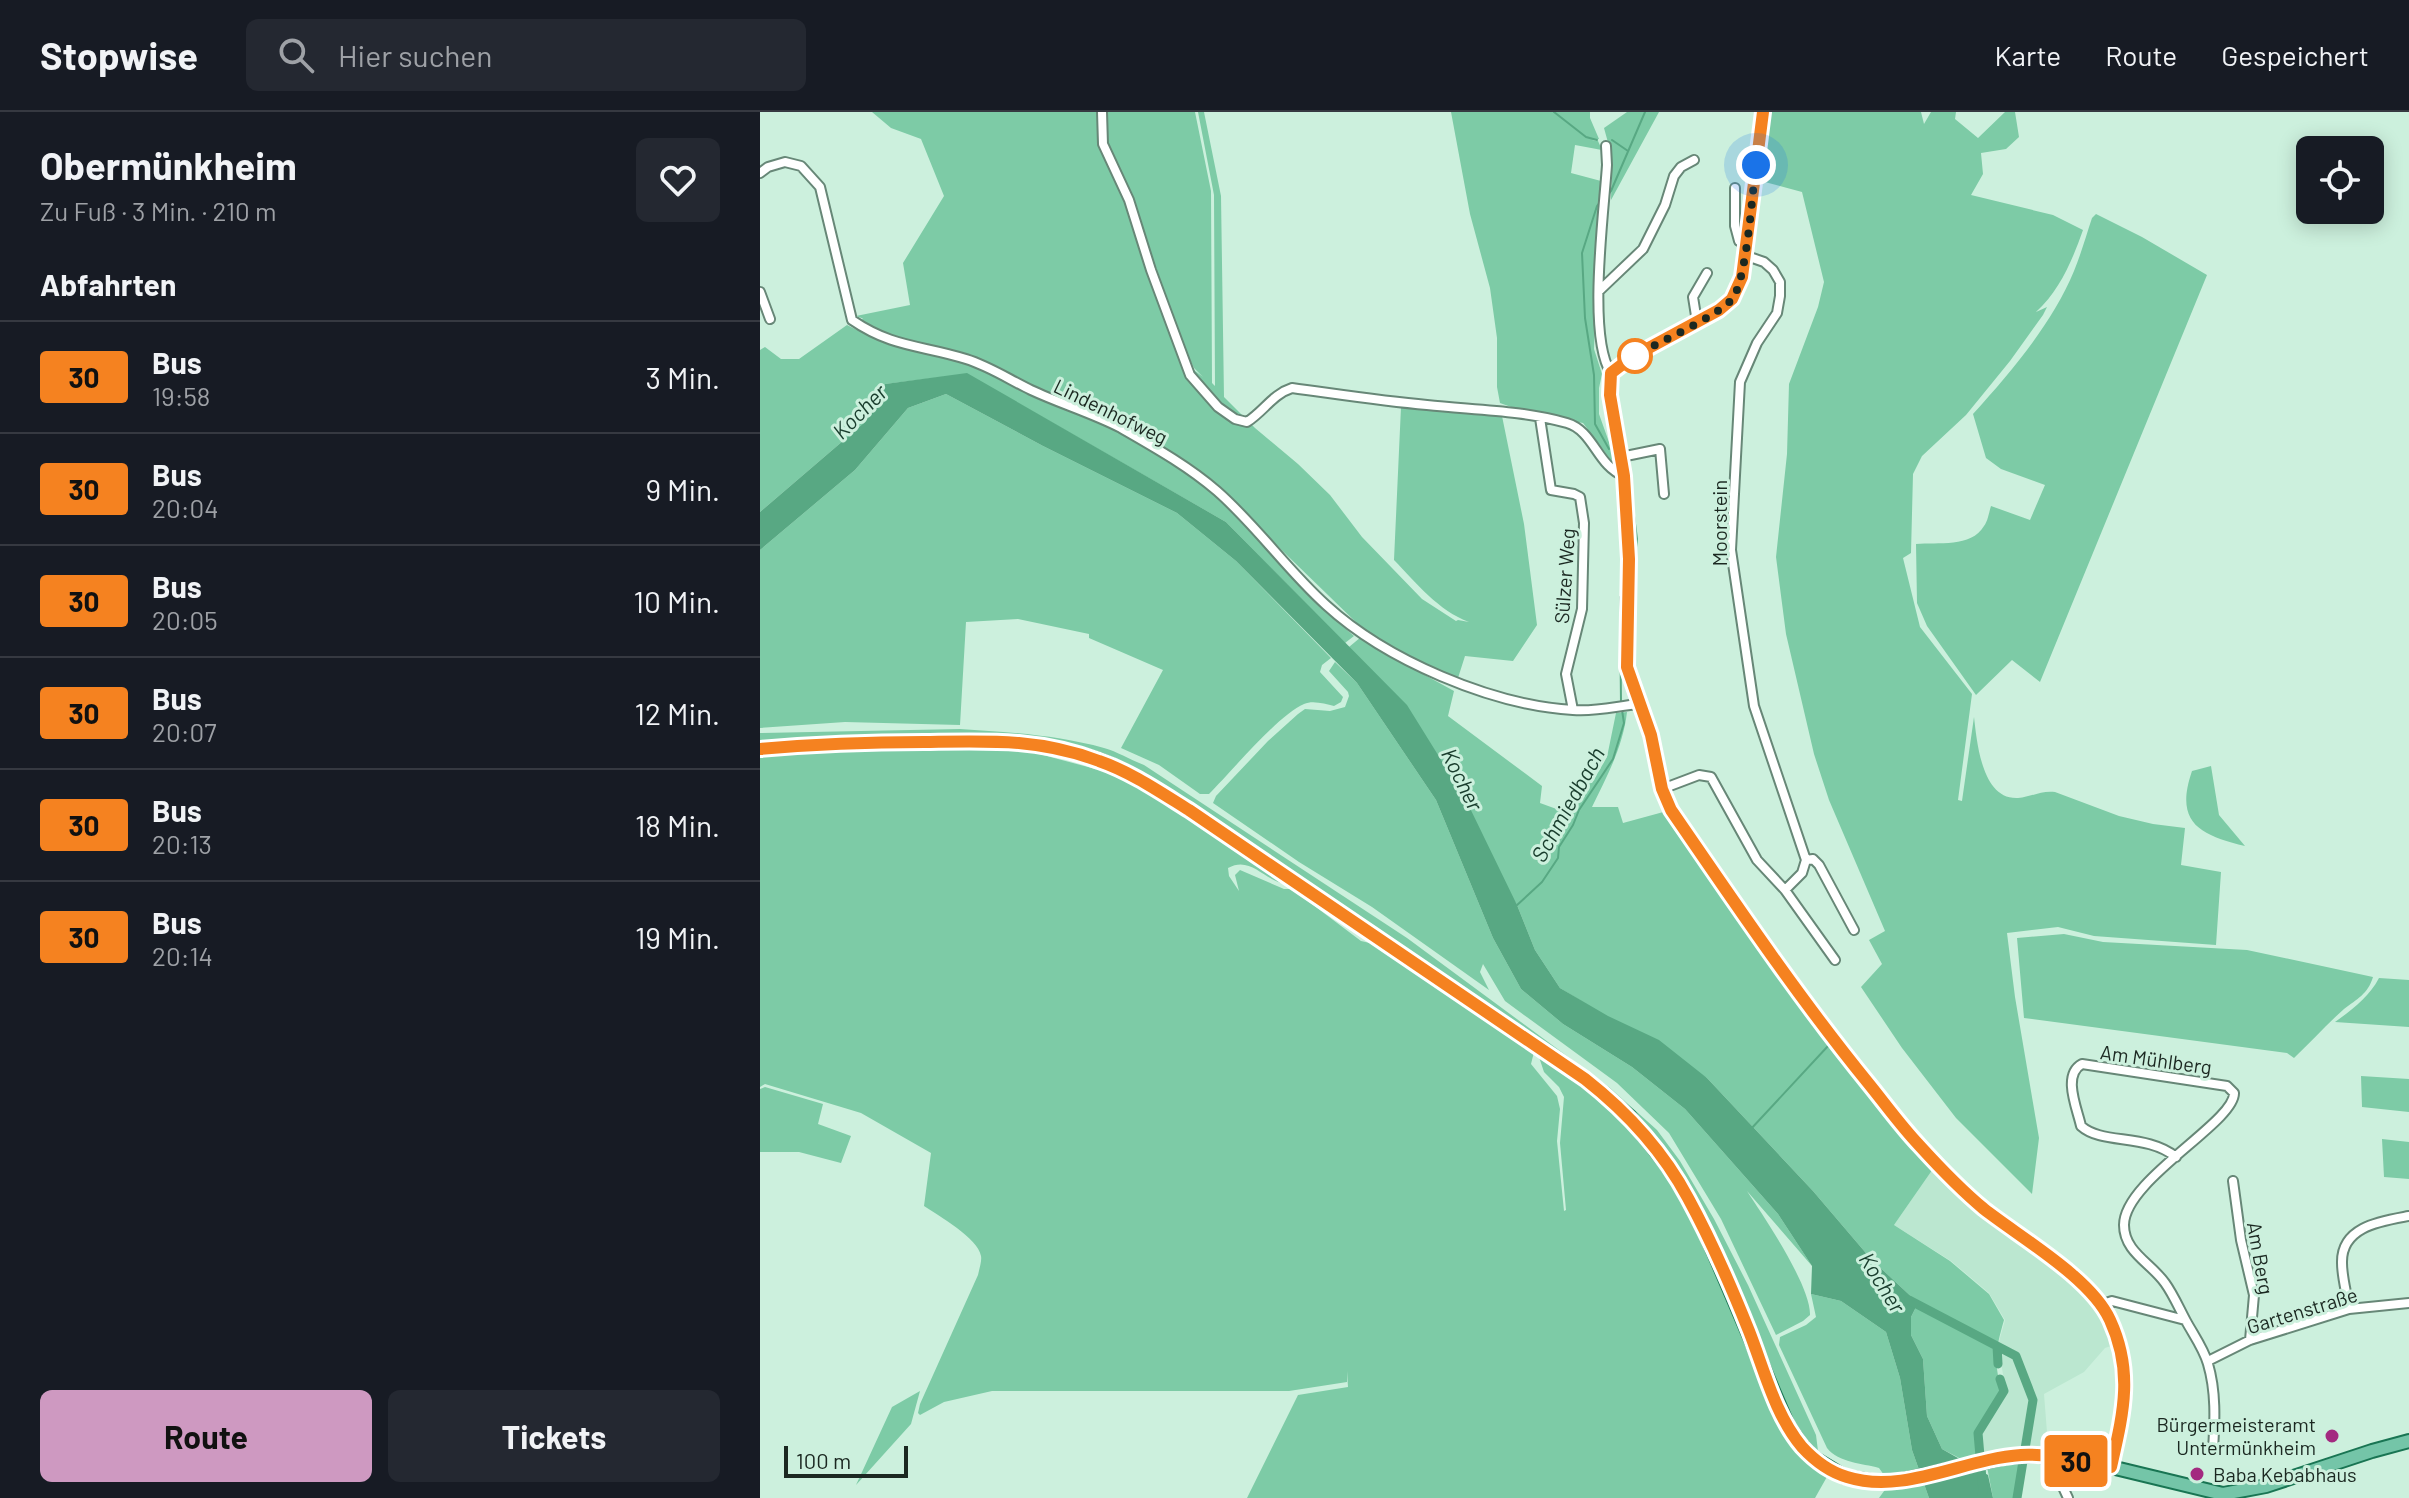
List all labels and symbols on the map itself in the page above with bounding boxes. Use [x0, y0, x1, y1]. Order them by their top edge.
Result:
your location [1736, 145, 1776, 185]
unlabelled marker [1618, 339, 1652, 373]
street label: Lindenhofweg [1050, 373, 1172, 449]
water label: Kocher [827, 378, 892, 443]
street label: Moorstein [1707, 480, 1731, 566]
street label: Sülzer Weg [1549, 527, 1579, 625]
water label: Schmiedbach [1525, 742, 1609, 866]
water label: Kocher [1437, 744, 1490, 815]
street label: Am Mühlberg [2099, 1039, 2213, 1079]
street label: Am Berg [2243, 1220, 2279, 1296]
water label: Kocher [1855, 1247, 1912, 1318]
street label: Gartenstraße [2244, 1282, 2360, 1338]
place label: Bürgermeisteramt Untermünkheim [2157, 1412, 2316, 1459]
marker: Bürgermeisteramt Untermünkheim [2323, 1427, 2341, 1445]
line badge: 30 [2040, 1435, 2112, 1487]
scale bar [784, 1442, 908, 1478]
place label: Baba Kebabhaus [2213, 1462, 2357, 1486]
marker: Baba Kebabhaus [2188, 1465, 2206, 1483]

